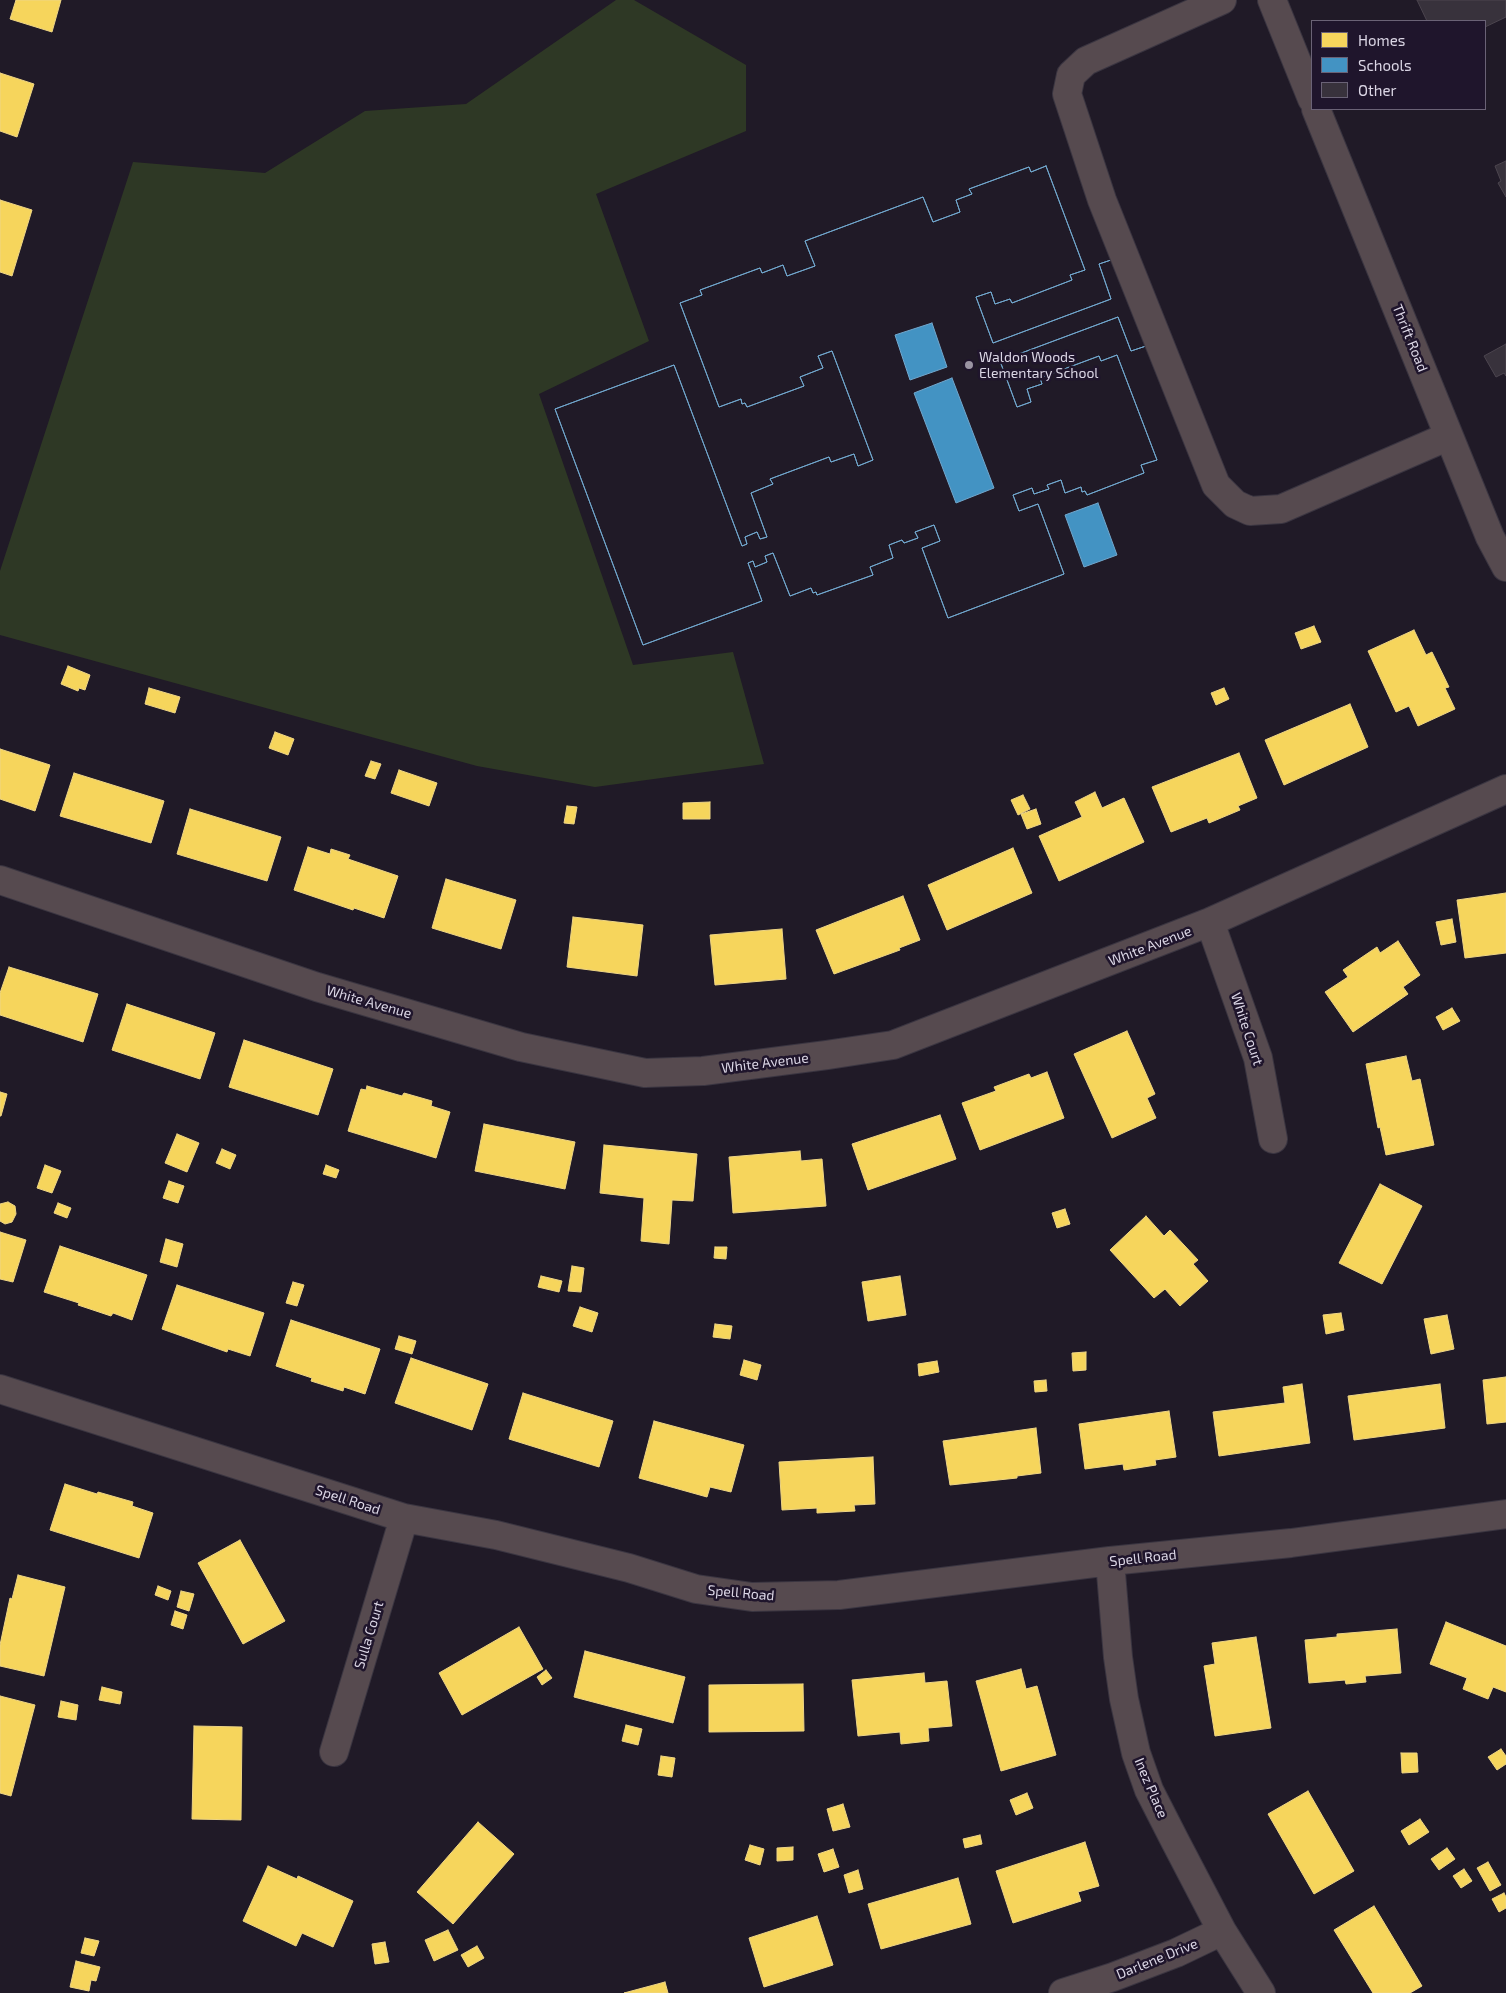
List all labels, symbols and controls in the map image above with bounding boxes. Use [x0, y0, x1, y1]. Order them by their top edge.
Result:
legend [1311, 20, 1486, 110]
text: Homes [1358, 31, 1405, 49]
text: Schools [1358, 56, 1412, 74]
text: Other [1358, 81, 1397, 99]
street label: Thrift Road [1389, 302, 1431, 374]
place label: Waldon Woods Elementary School [979, 349, 1098, 382]
marker: Waldon Woods Elementary School [963, 359, 975, 371]
street label: White Avenue [1106, 922, 1194, 970]
street label: White Avenue [325, 982, 413, 1022]
street label: White Court [1227, 990, 1267, 1068]
street label: White Avenue [720, 1049, 810, 1077]
street label: Spell Road [313, 1482, 383, 1518]
street label: Spell Road [1109, 1546, 1177, 1570]
street label: Spell Road [707, 1582, 775, 1604]
street label: Sulla Court [351, 1599, 387, 1671]
street label: Inez Place [1131, 1755, 1171, 1821]
street label: Darlene Drive [1114, 1935, 1200, 1983]

